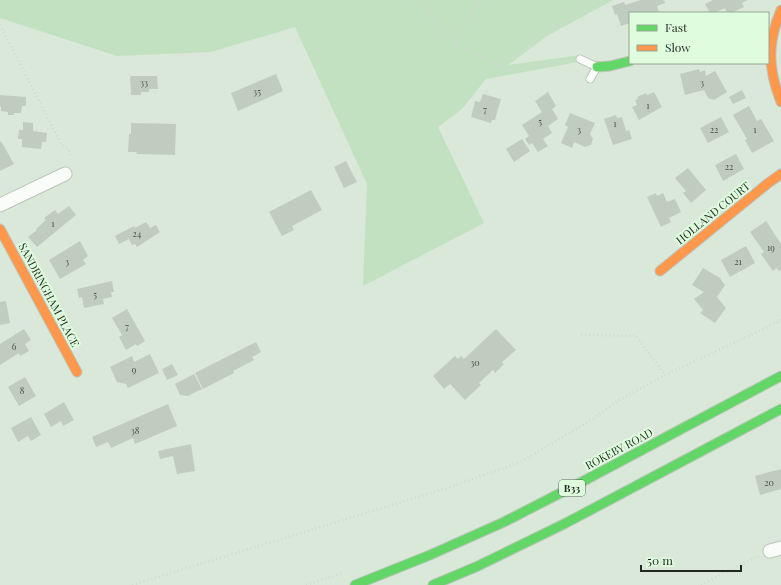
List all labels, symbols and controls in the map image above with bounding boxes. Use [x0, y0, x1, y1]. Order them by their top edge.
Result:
legend [629, 12, 769, 64]
text: Fast [665, 19, 688, 35]
text: Slow [665, 39, 691, 55]
house number: 33 [140, 76, 148, 88]
house number: 3 [700, 76, 704, 88]
house number: 35 [253, 85, 261, 97]
house number: 1 [646, 99, 650, 111]
house number: 7 [483, 103, 487, 115]
house number: 5 [538, 115, 542, 127]
house number: 1 [613, 117, 617, 129]
house number: 3 [577, 123, 581, 135]
house number: 22 [710, 123, 718, 135]
house number: 1 [753, 123, 757, 135]
house number: 22 [725, 160, 733, 172]
street label: HOLLAND COURT [672, 178, 753, 247]
house number: 1 [51, 217, 55, 229]
house number: 24 [133, 227, 142, 239]
street label: SANDRINGHAM PLACE [16, 240, 83, 350]
house number: 19 [767, 241, 775, 253]
house number: 3 [65, 255, 69, 267]
house number: 21 [734, 255, 742, 267]
house number: 5 [93, 288, 97, 300]
house number: 7 [125, 320, 129, 332]
house number: 6 [12, 340, 17, 352]
house number: 30 [470, 356, 480, 368]
house number: 9 [132, 363, 137, 375]
house number: 8 [20, 384, 25, 396]
house number: 38 [131, 424, 140, 436]
street label: ROKEBY ROAD [582, 424, 655, 473]
house number: 20 [764, 476, 774, 488]
road number: B33 [559, 480, 585, 496]
scale bar [641, 547, 741, 573]
text: 50 m [647, 552, 673, 568]

